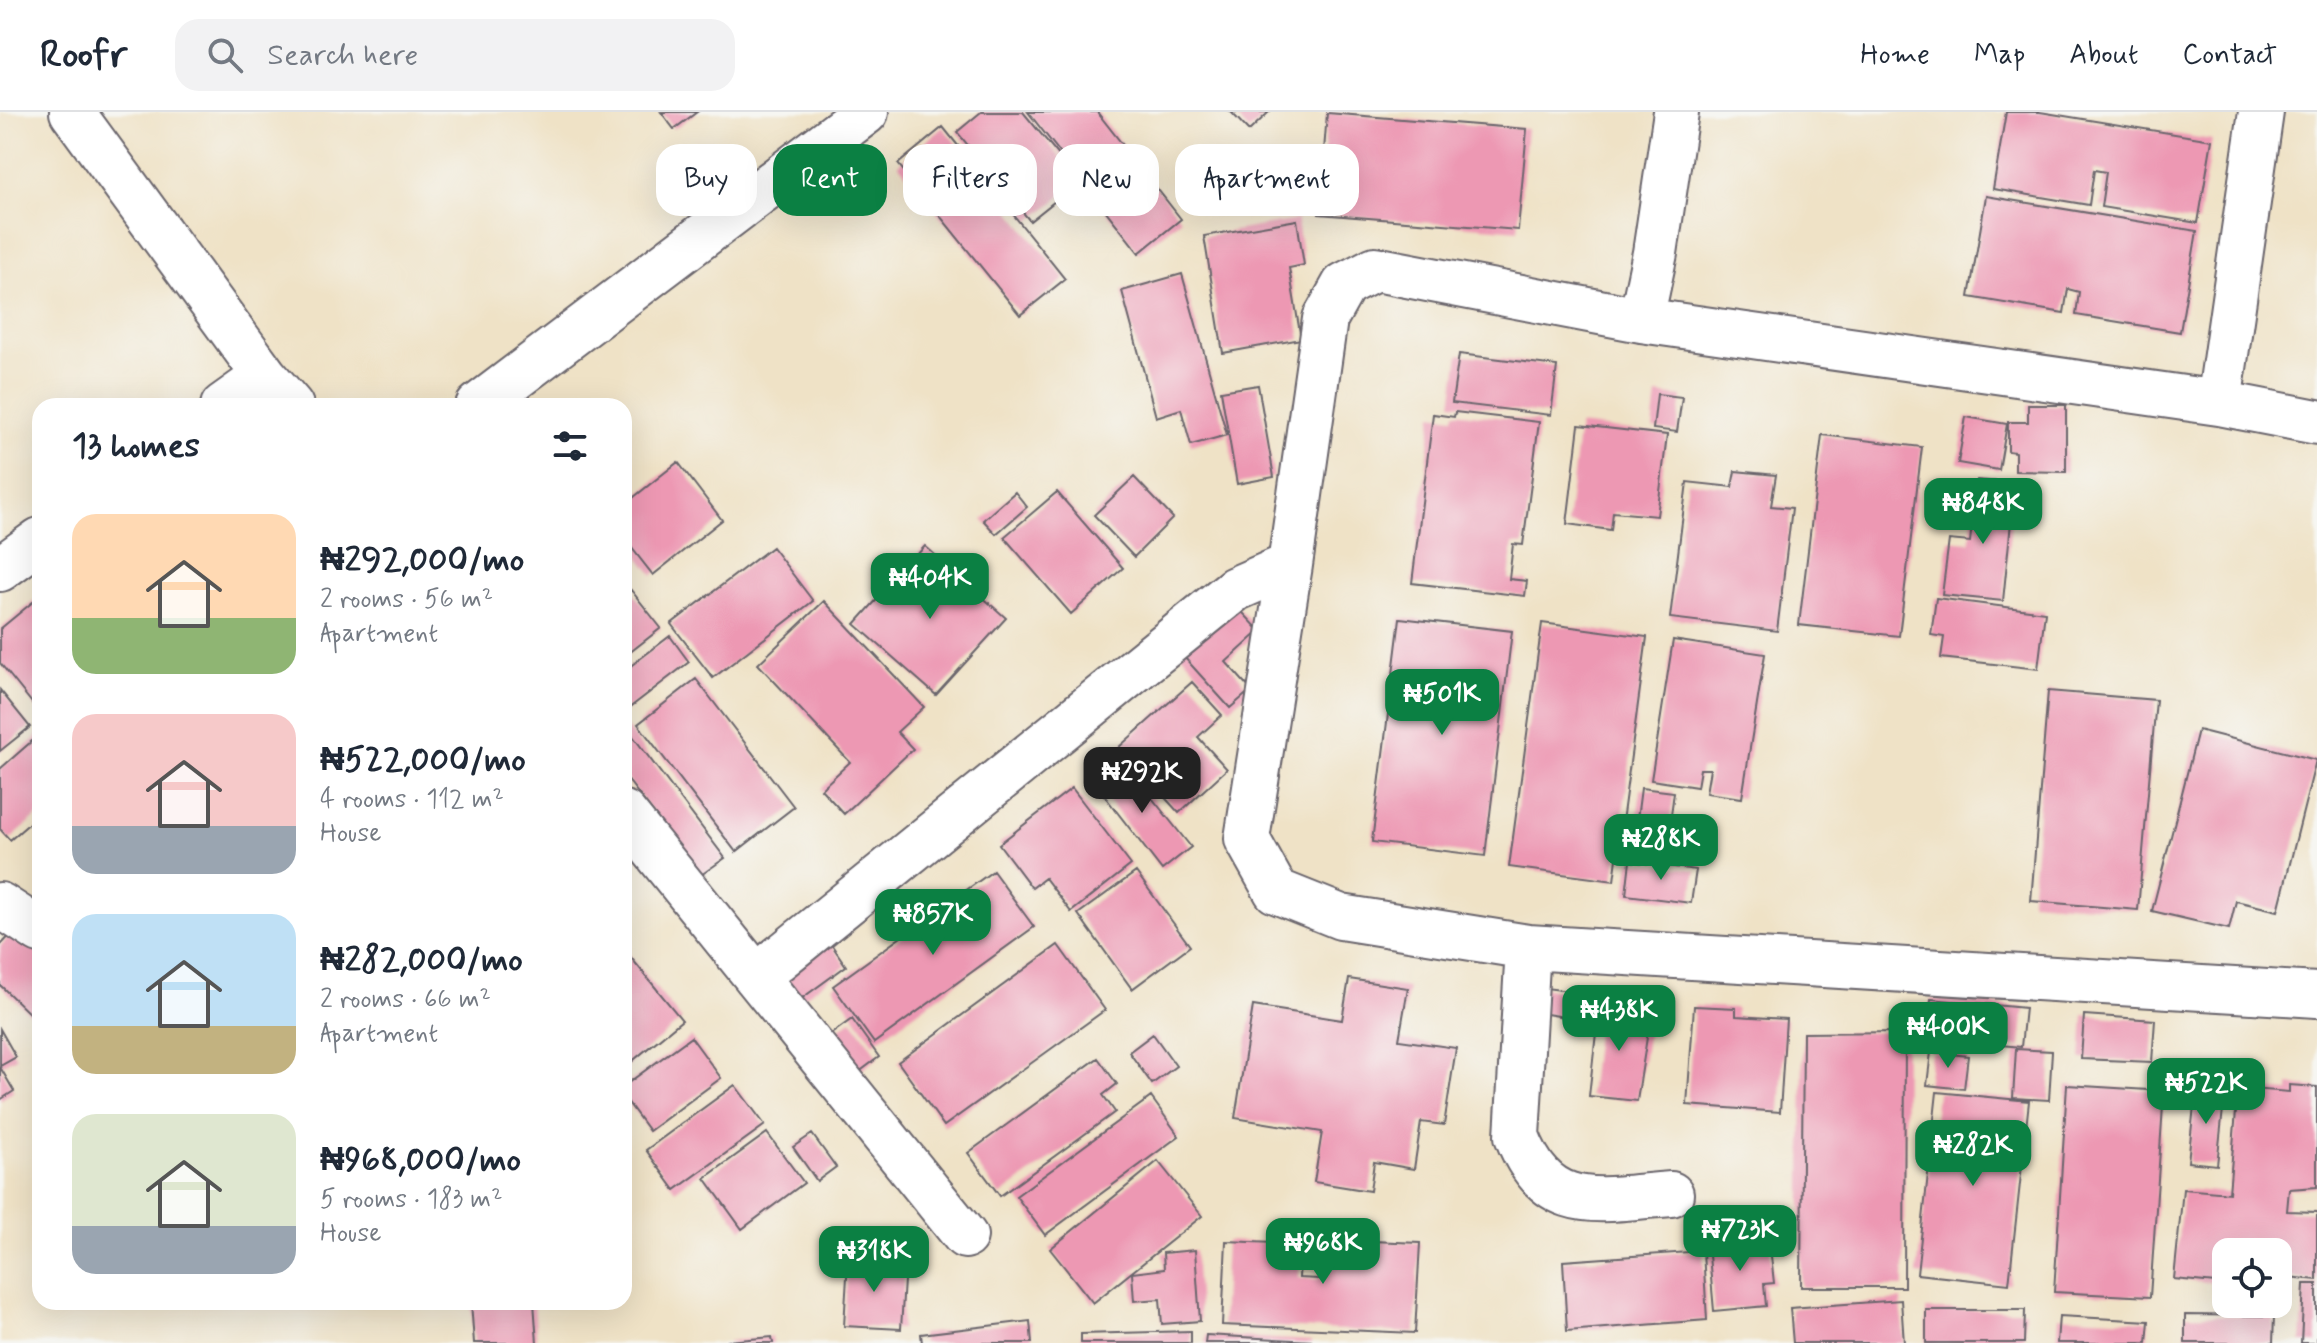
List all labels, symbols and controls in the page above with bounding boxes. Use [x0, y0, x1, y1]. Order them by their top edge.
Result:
search box [175, 19, 735, 91]
text: Roofr [40, 31, 127, 80]
icon: search [203, 33, 247, 77]
text: Search here [267, 36, 418, 75]
text: Home [1860, 37, 1930, 74]
text: Map [1974, 37, 2025, 74]
text: About [2069, 37, 2138, 74]
text: Contact [2182, 37, 2277, 74]
chip: Buy [656, 144, 757, 216]
chip: Rent [773, 144, 887, 216]
chip: Filters [903, 144, 1037, 216]
chip: New [1053, 144, 1159, 216]
chip: Apartment [1175, 144, 1359, 216]
text: 13 homes [72, 424, 200, 469]
icon: filters [548, 424, 592, 468]
pin: ₦848K [1927, 478, 2039, 546]
text: ₦848K [1942, 487, 2024, 521]
text: ₦292,000/mo [320, 538, 524, 583]
icon: home [136, 546, 232, 642]
pin: ₦404K [874, 553, 986, 621]
text: ₦404K [889, 562, 971, 596]
text: 2 rooms · 56 m² [320, 583, 493, 617]
text: Apartment [320, 617, 438, 651]
pin: ₦501K [1386, 669, 1498, 737]
text: ₦501K [1403, 678, 1481, 712]
text: ₦522,000/mo [320, 738, 526, 783]
icon: home [136, 746, 232, 842]
pin: ₦292K [1086, 747, 1198, 815]
text: ₦292K [1102, 756, 1182, 790]
text: 4 rooms · 112 m² [320, 783, 504, 817]
pin: ₦288K [1605, 814, 1717, 882]
text: House [320, 817, 381, 851]
text: ₦288K [1622, 823, 1700, 857]
pin: ₦857K [877, 889, 989, 957]
text: ₦857K [893, 898, 973, 932]
text: ₦282,000/mo [320, 938, 523, 983]
icon: home [136, 946, 232, 1042]
text: 2 rooms · 66 m² [320, 983, 491, 1017]
pin: ₦438K [1563, 985, 1675, 1053]
text: ₦438K [1580, 994, 1658, 1028]
pin: ₦400K [1892, 1002, 2004, 1070]
text: ₦400K [1907, 1011, 1989, 1045]
text: Apartment [320, 1017, 438, 1051]
pin: ₦522K [2150, 1058, 2262, 1126]
text: ₦522K [2165, 1067, 2247, 1101]
pin: ₦282K [1917, 1120, 2029, 1188]
text: ₦282K [1933, 1129, 2013, 1163]
text: ₦968,000/mo [320, 1138, 521, 1183]
icon: home [136, 1146, 232, 1242]
text: 5 rooms · 183 m² [320, 1183, 503, 1217]
pin: ₦723K [1684, 1205, 1796, 1273]
text: ₦723K [1701, 1214, 1779, 1248]
text: House [320, 1217, 381, 1251]
pin: ₦968K [1267, 1218, 1379, 1286]
pin: ₦318K [818, 1226, 930, 1294]
text: ₦968K [1284, 1227, 1362, 1261]
text: ₦318K [837, 1235, 911, 1269]
map controls [2212, 1238, 2292, 1318]
button: locate [2212, 1238, 2292, 1318]

